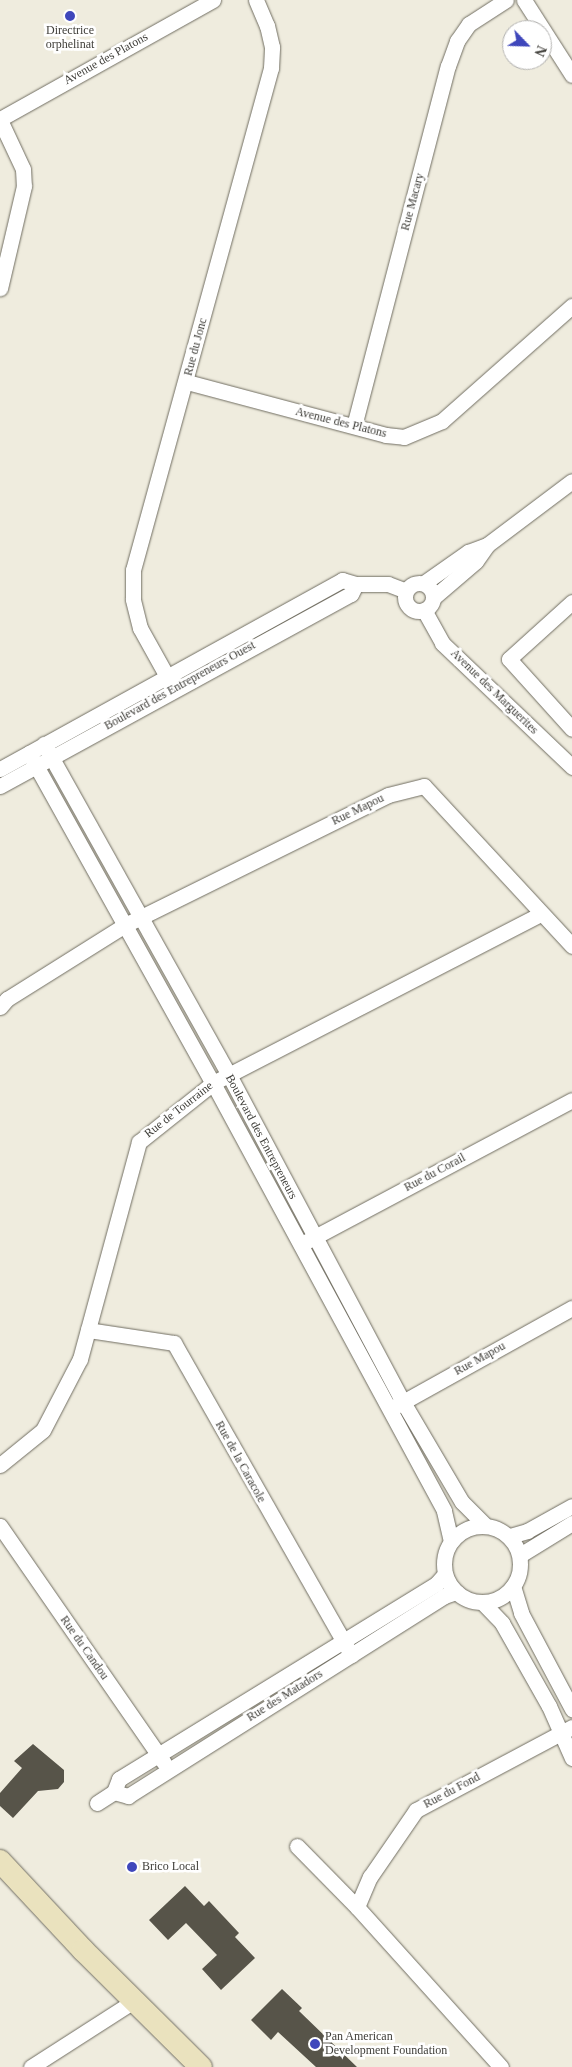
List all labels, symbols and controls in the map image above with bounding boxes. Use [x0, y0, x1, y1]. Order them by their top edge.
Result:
marker: Directrice orphelinat [64, 10, 76, 22]
north arrow [502, 20, 552, 70]
place label: Directrice orphelinat [46, 24, 94, 52]
street label: Avenue des Platons [62, 30, 150, 88]
text: N [531, 43, 549, 59]
street label: Rue Macary [398, 172, 428, 232]
street label: Rue du Jonc [181, 316, 211, 378]
street label: Avenue des Platons [294, 405, 388, 441]
street label: Boulevard des Entrepreneurs Ouest [102, 638, 258, 734]
street label: Avenue des Marguerites [447, 646, 541, 738]
street label: Rue Mapou [330, 791, 386, 829]
street label: Boulevard des Entrepreneurs [222, 1072, 300, 1202]
street label: Rue de Tourraine [142, 1079, 216, 1141]
street label: Rue du Corail [402, 1151, 468, 1195]
street label: Rue Mapou [452, 1339, 508, 1379]
street label: Rue de la Caracole [212, 1419, 268, 1505]
street label: Rue du Candou [57, 1613, 111, 1683]
street label: Rue des Matadors [244, 1667, 326, 1725]
street label: Rue du Fond [421, 1770, 483, 1812]
place label: Brico Local [142, 1860, 199, 1874]
marker: Brico Local [126, 1861, 138, 1873]
place label: Pan American Development Foundation [325, 2030, 447, 2058]
marker: Pan American Development Foundation [309, 2038, 321, 2050]

